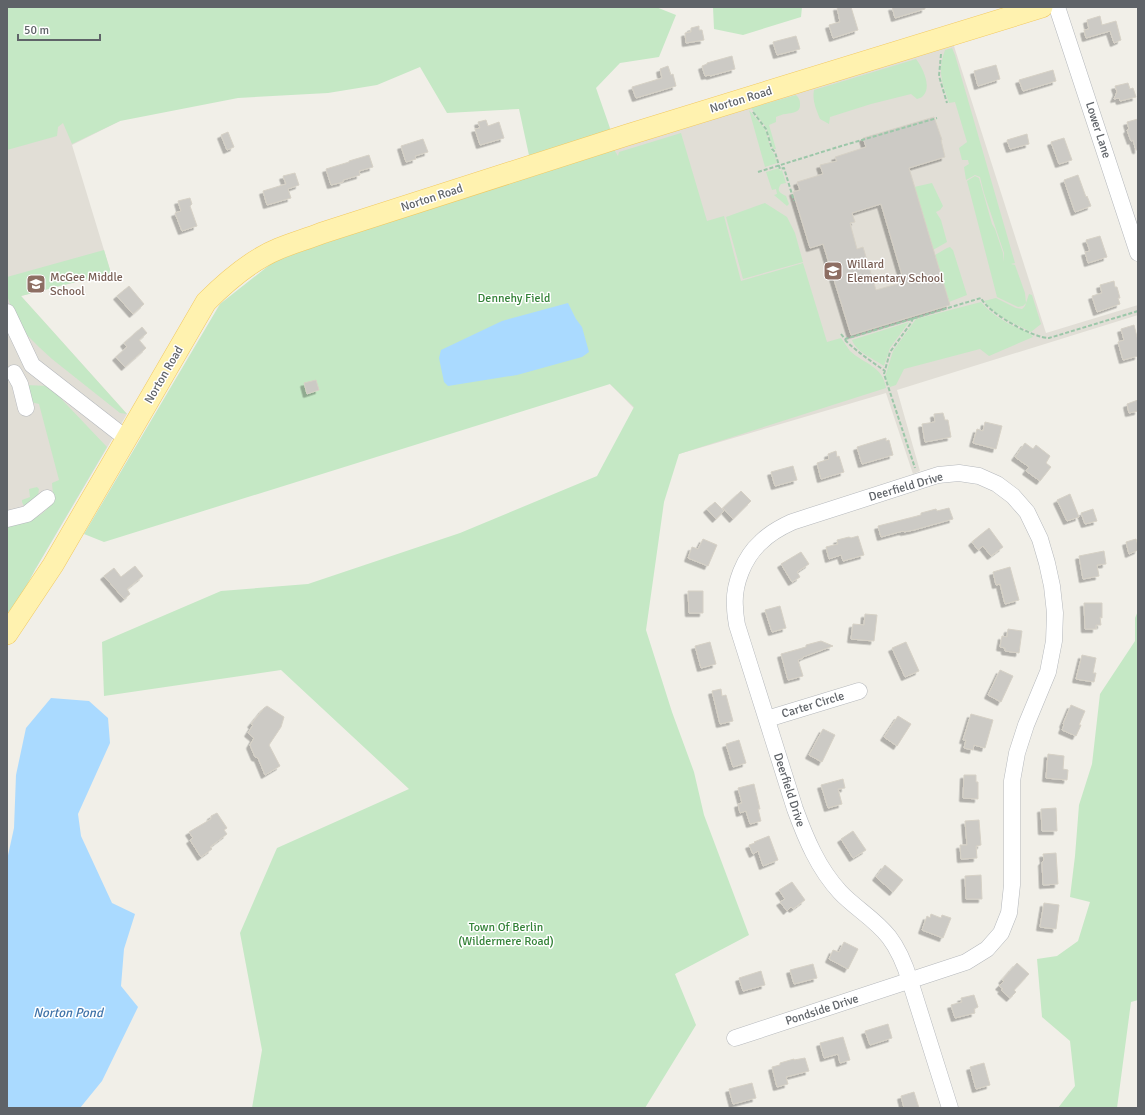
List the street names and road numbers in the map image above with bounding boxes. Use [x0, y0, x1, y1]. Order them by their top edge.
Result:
street label: Norton Road [708, 83, 774, 117]
street label: Lower Lane [1082, 100, 1114, 160]
street label: Norton Road [399, 181, 465, 215]
street label: Norton Road [141, 343, 187, 407]
street label: Deerfield Drive [867, 469, 945, 505]
street label: Carter Circle [780, 688, 846, 722]
street label: Deerfield Drive [770, 751, 808, 829]
street label: Pondside Drive [784, 991, 860, 1029]

